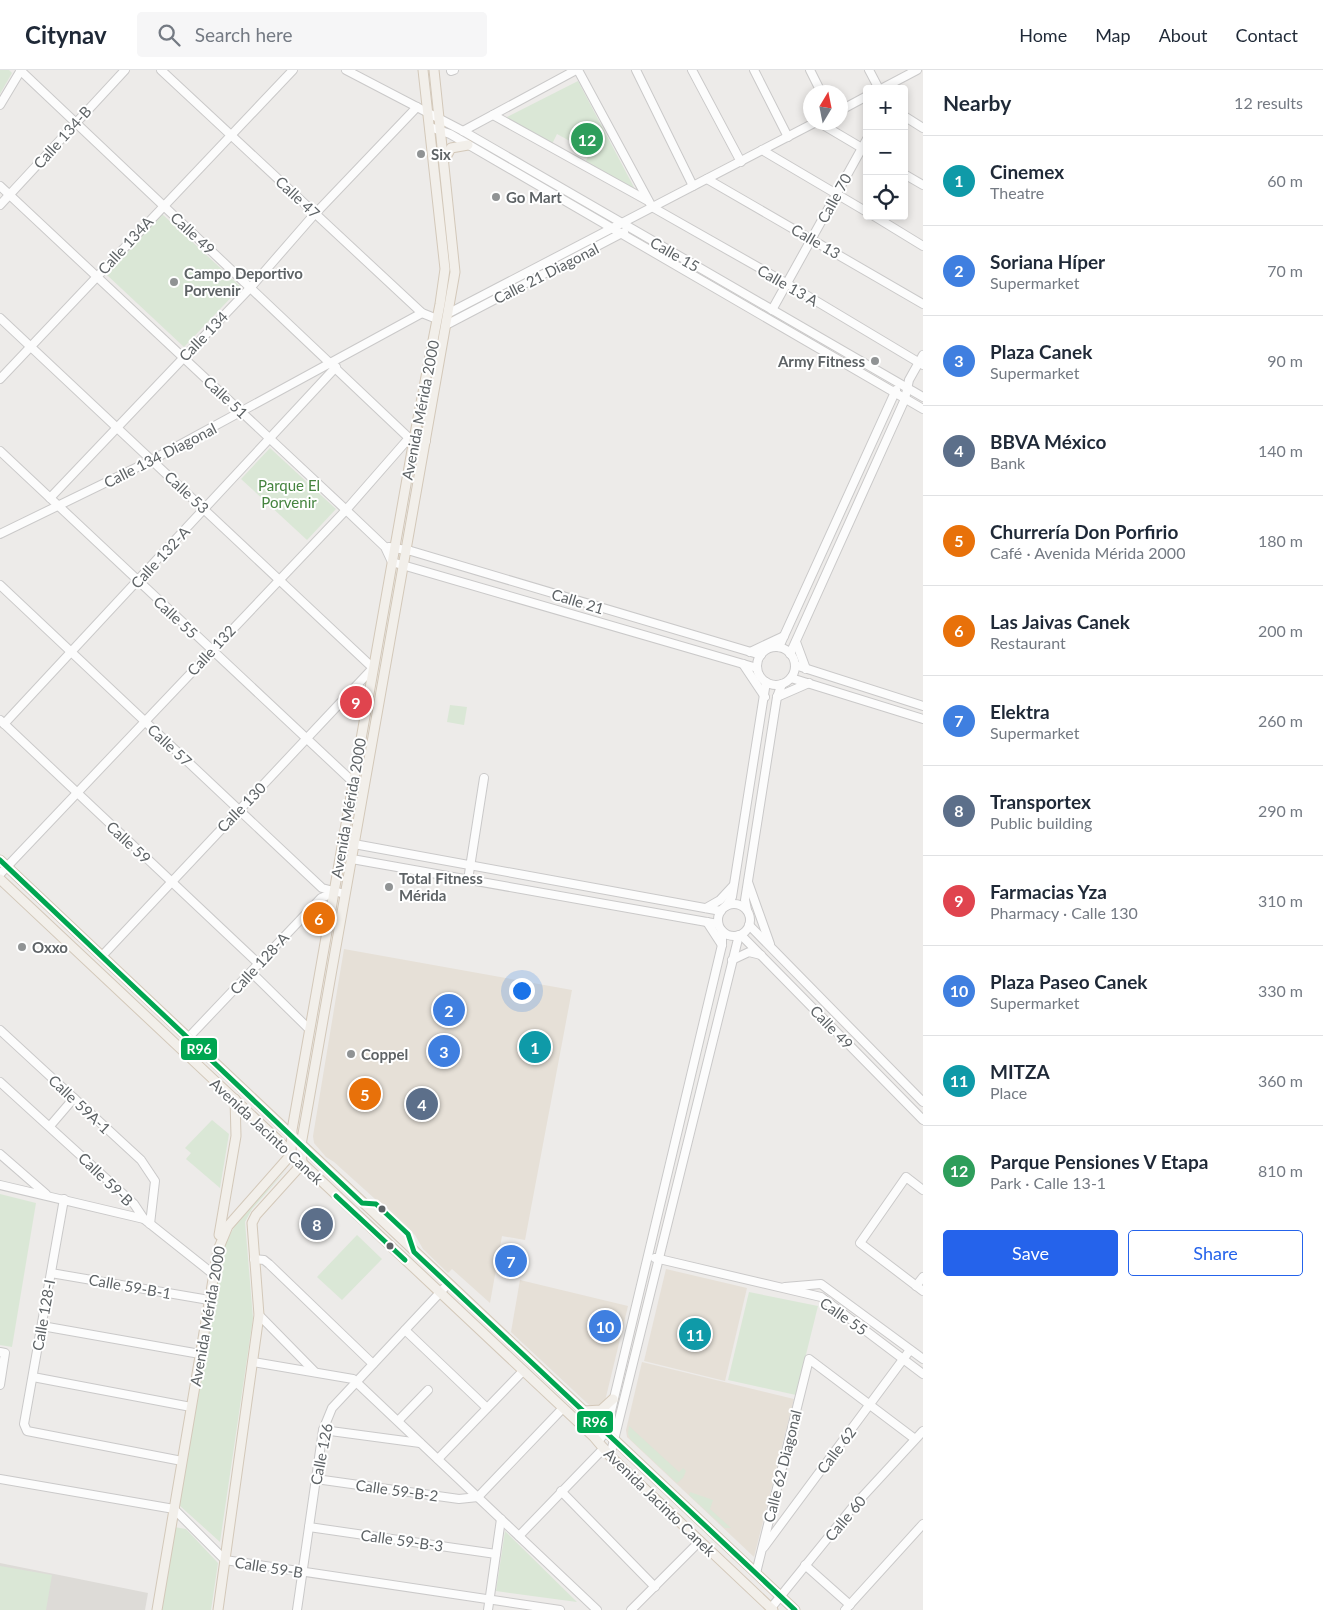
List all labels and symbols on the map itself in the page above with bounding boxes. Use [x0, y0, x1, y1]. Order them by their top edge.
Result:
north arrow [803, 85, 848, 130]
street label: Calle 134-B [29, 102, 95, 172]
pin: 12 [571, 120, 603, 158]
place label: Six [431, 145, 451, 163]
marker: Six [415, 148, 427, 160]
street label: Calle 70 [813, 170, 855, 226]
street label: Calle 47 [272, 172, 324, 222]
place label: Go Mart [506, 188, 562, 206]
marker: Go Mart [490, 191, 502, 203]
street label: Calle 49 [167, 208, 219, 258]
street label: Calle 134A [94, 212, 157, 278]
street label: Calle 13 [788, 220, 844, 262]
street label: Calle 15 [647, 233, 703, 275]
street label: Calle 21 Diagonal [490, 239, 602, 307]
street label: Calle 13 A [754, 260, 822, 310]
place label: Campo Deportivo Porvenir [184, 264, 303, 299]
marker: Campo Deportivo Porvenir [168, 276, 180, 288]
street label: Calle 134 [175, 307, 231, 365]
street label: Avenida Mérida 2000 [398, 338, 442, 481]
place label: Army Fitness [777, 352, 865, 370]
marker: Army Fitness [869, 355, 881, 367]
street label: Calle 51 [200, 372, 252, 422]
street label: Calle 134 Diagonal [101, 419, 219, 491]
street label: Calle 53 [161, 467, 213, 517]
park label: Parque El Porvenir [258, 476, 320, 511]
street label: Calle 132-A [127, 522, 194, 592]
street label: Calle 21 [550, 585, 606, 617]
street label: Calle 55 [150, 592, 202, 642]
street label: Calle 132 [183, 621, 239, 679]
pin: 9 [340, 683, 372, 721]
street label: Calle 57 [144, 720, 196, 770]
street label: Avenida Mérida 2000 [327, 736, 369, 879]
street label: Calle 130 [213, 778, 269, 836]
street label: Calle 59 [103, 817, 155, 867]
place label: Total Fitness Mérida [399, 869, 483, 904]
marker: Total Fitness Mérida [383, 881, 395, 893]
pin: 6 [303, 899, 335, 937]
street label: Calle 128-A [226, 928, 293, 998]
place label: Oxxo [32, 938, 68, 956]
marker: Oxxo [16, 941, 28, 953]
your location [509, 978, 535, 1004]
pin: 2 [433, 991, 465, 1029]
street label: Calle 49 [807, 1001, 857, 1053]
pin: 1 [519, 1028, 551, 1066]
pin: 3 [428, 1032, 460, 1070]
line badge: R96 [180, 1037, 218, 1061]
text: R96 [186, 1040, 212, 1057]
place label: Coppel [361, 1045, 408, 1063]
marker: Coppel [345, 1048, 357, 1060]
street label: Calle 59A-1 [45, 1071, 115, 1137]
street label: Avenida Jacinto Canek [207, 1074, 327, 1188]
pin: 5 [349, 1075, 381, 1113]
pin: 4 [406, 1085, 438, 1123]
street label: Calle 59-B [75, 1149, 137, 1209]
unlabelled marker [377, 1204, 387, 1214]
pin: 8 [301, 1205, 333, 1243]
unlabelled marker [385, 1241, 395, 1251]
pin: 7 [495, 1242, 527, 1280]
street label: Avenida Mérida 2000 [186, 1244, 228, 1387]
street label: Calle 59-B-1 [87, 1270, 173, 1302]
street label: Calle 128-I [28, 1278, 58, 1352]
street label: Calle 55 [817, 1293, 871, 1339]
pin: 10 [589, 1307, 621, 1345]
pin: 11 [679, 1315, 711, 1353]
street label: Calle 62 Diagonal [759, 1408, 805, 1524]
line badge: R96 [576, 1410, 614, 1434]
text: R96 [582, 1413, 608, 1430]
street label: Calle 126 [306, 1421, 336, 1486]
street label: Calle 62 [813, 1423, 859, 1477]
street label: Avenida Jacinto Canek [601, 1444, 720, 1560]
street label: Calle 59-B-2 [355, 1475, 439, 1505]
street label: Calle 60 [821, 1491, 869, 1544]
street label: Calle 59-B-3 [360, 1525, 444, 1555]
street label: Calle 59-B [234, 1553, 304, 1581]

